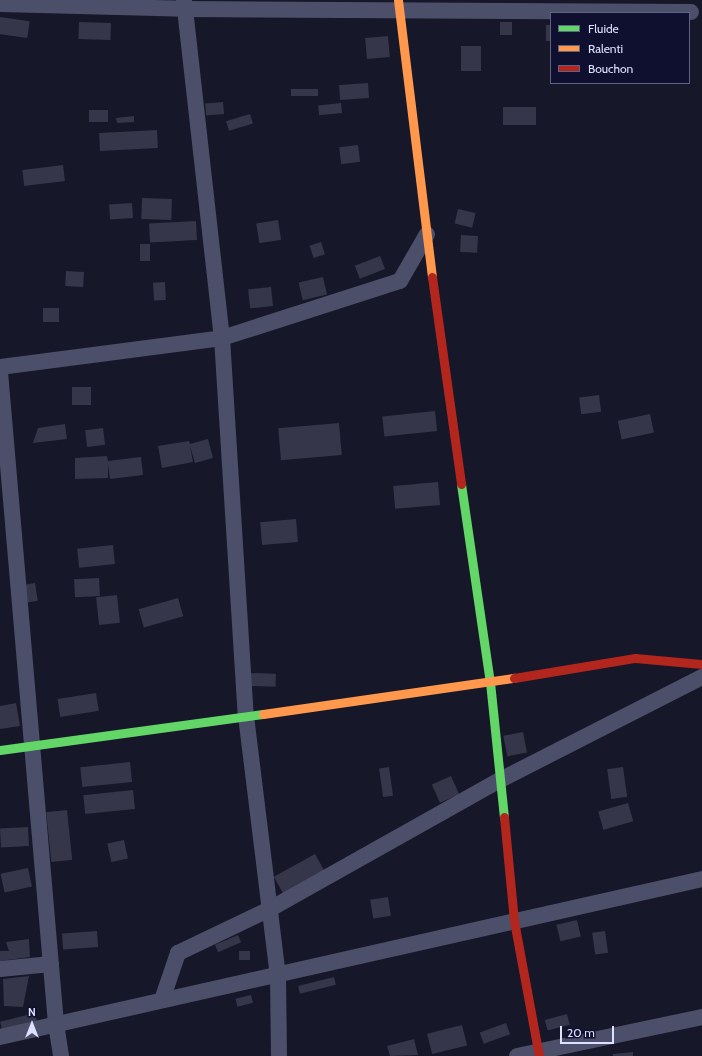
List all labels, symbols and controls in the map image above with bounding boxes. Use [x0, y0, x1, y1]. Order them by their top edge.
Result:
legend [550, 12, 690, 84]
text: Fluide [588, 21, 619, 36]
text: Ralenti [588, 41, 623, 56]
text: Bouchon [588, 61, 633, 76]
north arrow [12, 1004, 52, 1044]
text: N [28, 1005, 36, 1019]
scale bar [562, 1018, 616, 1044]
text: 20 m [567, 1025, 595, 1040]

